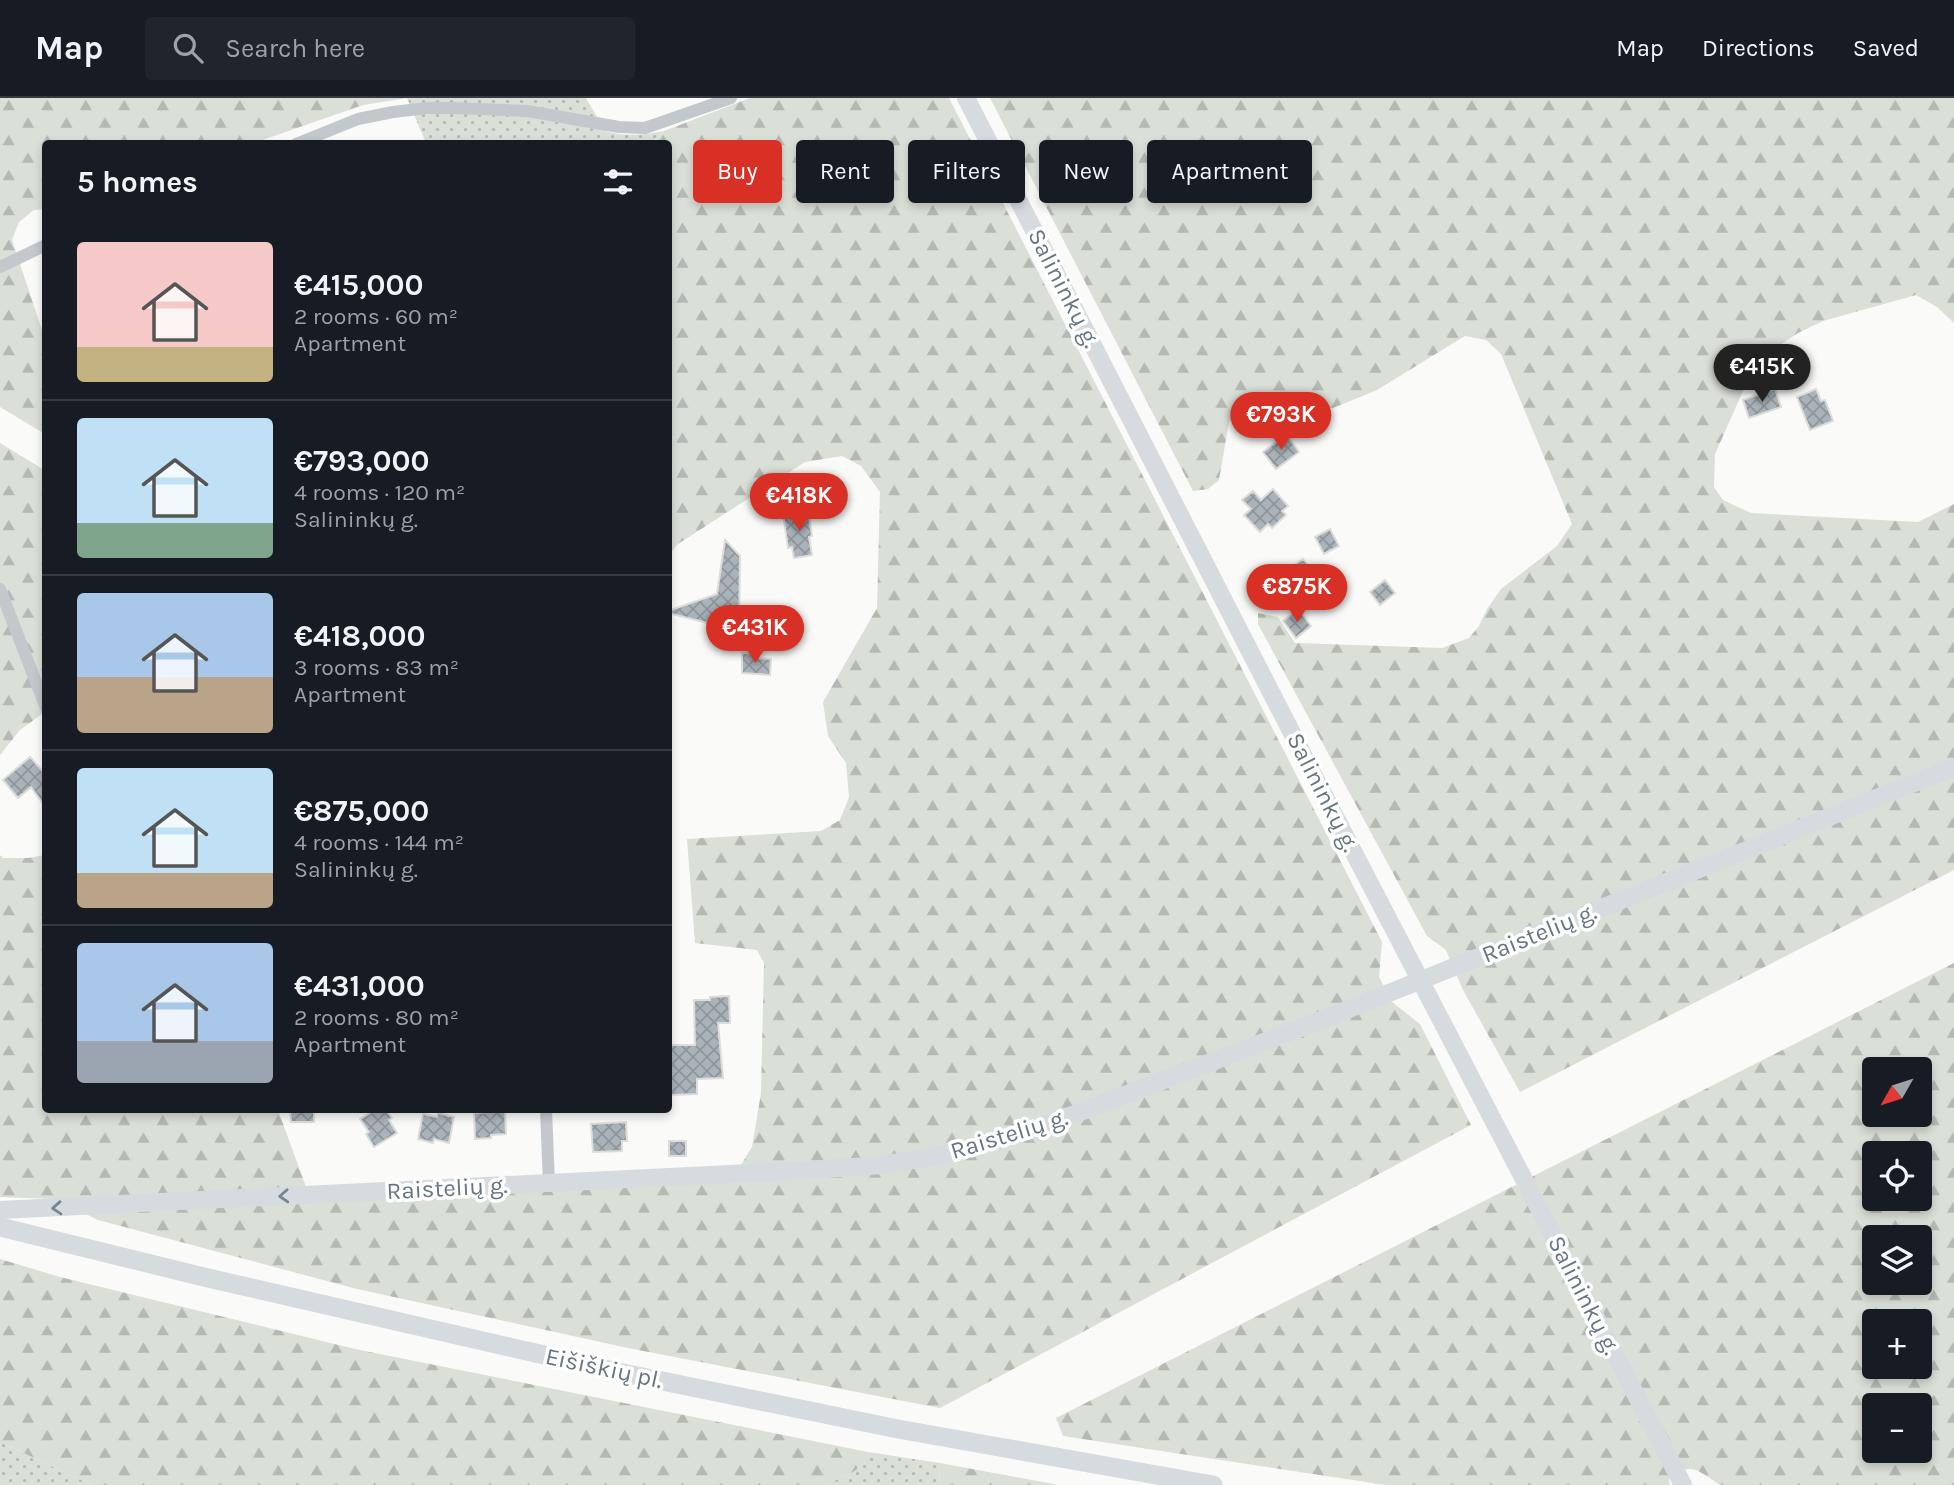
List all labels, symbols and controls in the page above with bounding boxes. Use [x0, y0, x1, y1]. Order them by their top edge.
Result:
search box [145, 17, 635, 80]
text: Map [35, 29, 103, 67]
icon: search [169, 29, 207, 67]
text: Search here [225, 33, 365, 64]
text: Map [1616, 34, 1664, 62]
text: Directions [1702, 34, 1815, 62]
text: Saved [1853, 34, 1919, 62]
chip: Buy [693, 140, 782, 203]
chip: Rent [796, 140, 894, 203]
chip: Filters [908, 140, 1025, 203]
chip: New [1039, 140, 1133, 203]
chip: Apartment [1147, 140, 1312, 203]
icon: filters [599, 163, 637, 201]
text: 5 homes [77, 164, 198, 200]
street label: Salininkų g. [1022, 224, 1106, 352]
text: €415,000 [294, 267, 424, 303]
icon: home [133, 270, 217, 354]
text: 2 rooms · 60 m² [294, 303, 458, 330]
text: Apartment [294, 330, 406, 357]
pin: €415K [1713, 344, 1811, 404]
text: €415K [1730, 353, 1794, 380]
pin: €793K [1232, 392, 1330, 452]
text: €793K [1246, 401, 1316, 428]
text: €793,000 [294, 443, 429, 479]
icon: home [133, 446, 217, 530]
pin: €418K [750, 474, 848, 533]
text: 4 rooms · 120 m² [294, 479, 465, 506]
text: €418K [766, 482, 832, 509]
text: Salininkų g. [294, 506, 418, 533]
pin: €875K [1248, 564, 1346, 624]
text: €875K [1262, 573, 1332, 600]
pin: €431K [706, 606, 804, 665]
text: €431K [722, 614, 788, 641]
text: €418,000 [294, 618, 425, 654]
icon: home [133, 621, 217, 705]
text: 3 rooms · 83 m² [294, 654, 459, 681]
text: Apartment [294, 681, 406, 708]
street label: Salininkų g. [1281, 728, 1365, 856]
text: €875,000 [294, 793, 429, 829]
icon: home [133, 796, 217, 880]
text: 4 rooms · 144 m² [294, 829, 464, 856]
text: Salininkų g. [294, 856, 418, 883]
street label: Raistelių g. [1478, 897, 1600, 969]
text: €431,000 [294, 968, 425, 1004]
icon: home [133, 971, 217, 1055]
text: 2 rooms · 80 m² [294, 1004, 459, 1031]
text: Apartment [294, 1031, 406, 1058]
north arrow [1862, 1057, 1932, 1127]
map controls [1862, 1057, 1932, 1463]
street label: Raistelių g. [947, 1103, 1071, 1165]
button: locate [1862, 1141, 1932, 1211]
street label: Raistelių g. [386, 1171, 508, 1205]
one-way arrow [279, 1188, 290, 1203]
one-way arrow [51, 1200, 62, 1215]
button: layers [1862, 1225, 1932, 1295]
street label: Salininkų g. [1542, 1231, 1626, 1359]
button: + [1862, 1309, 1932, 1379]
street label: Eišiškių pl. [543, 1342, 665, 1394]
button: − [1862, 1393, 1932, 1463]

